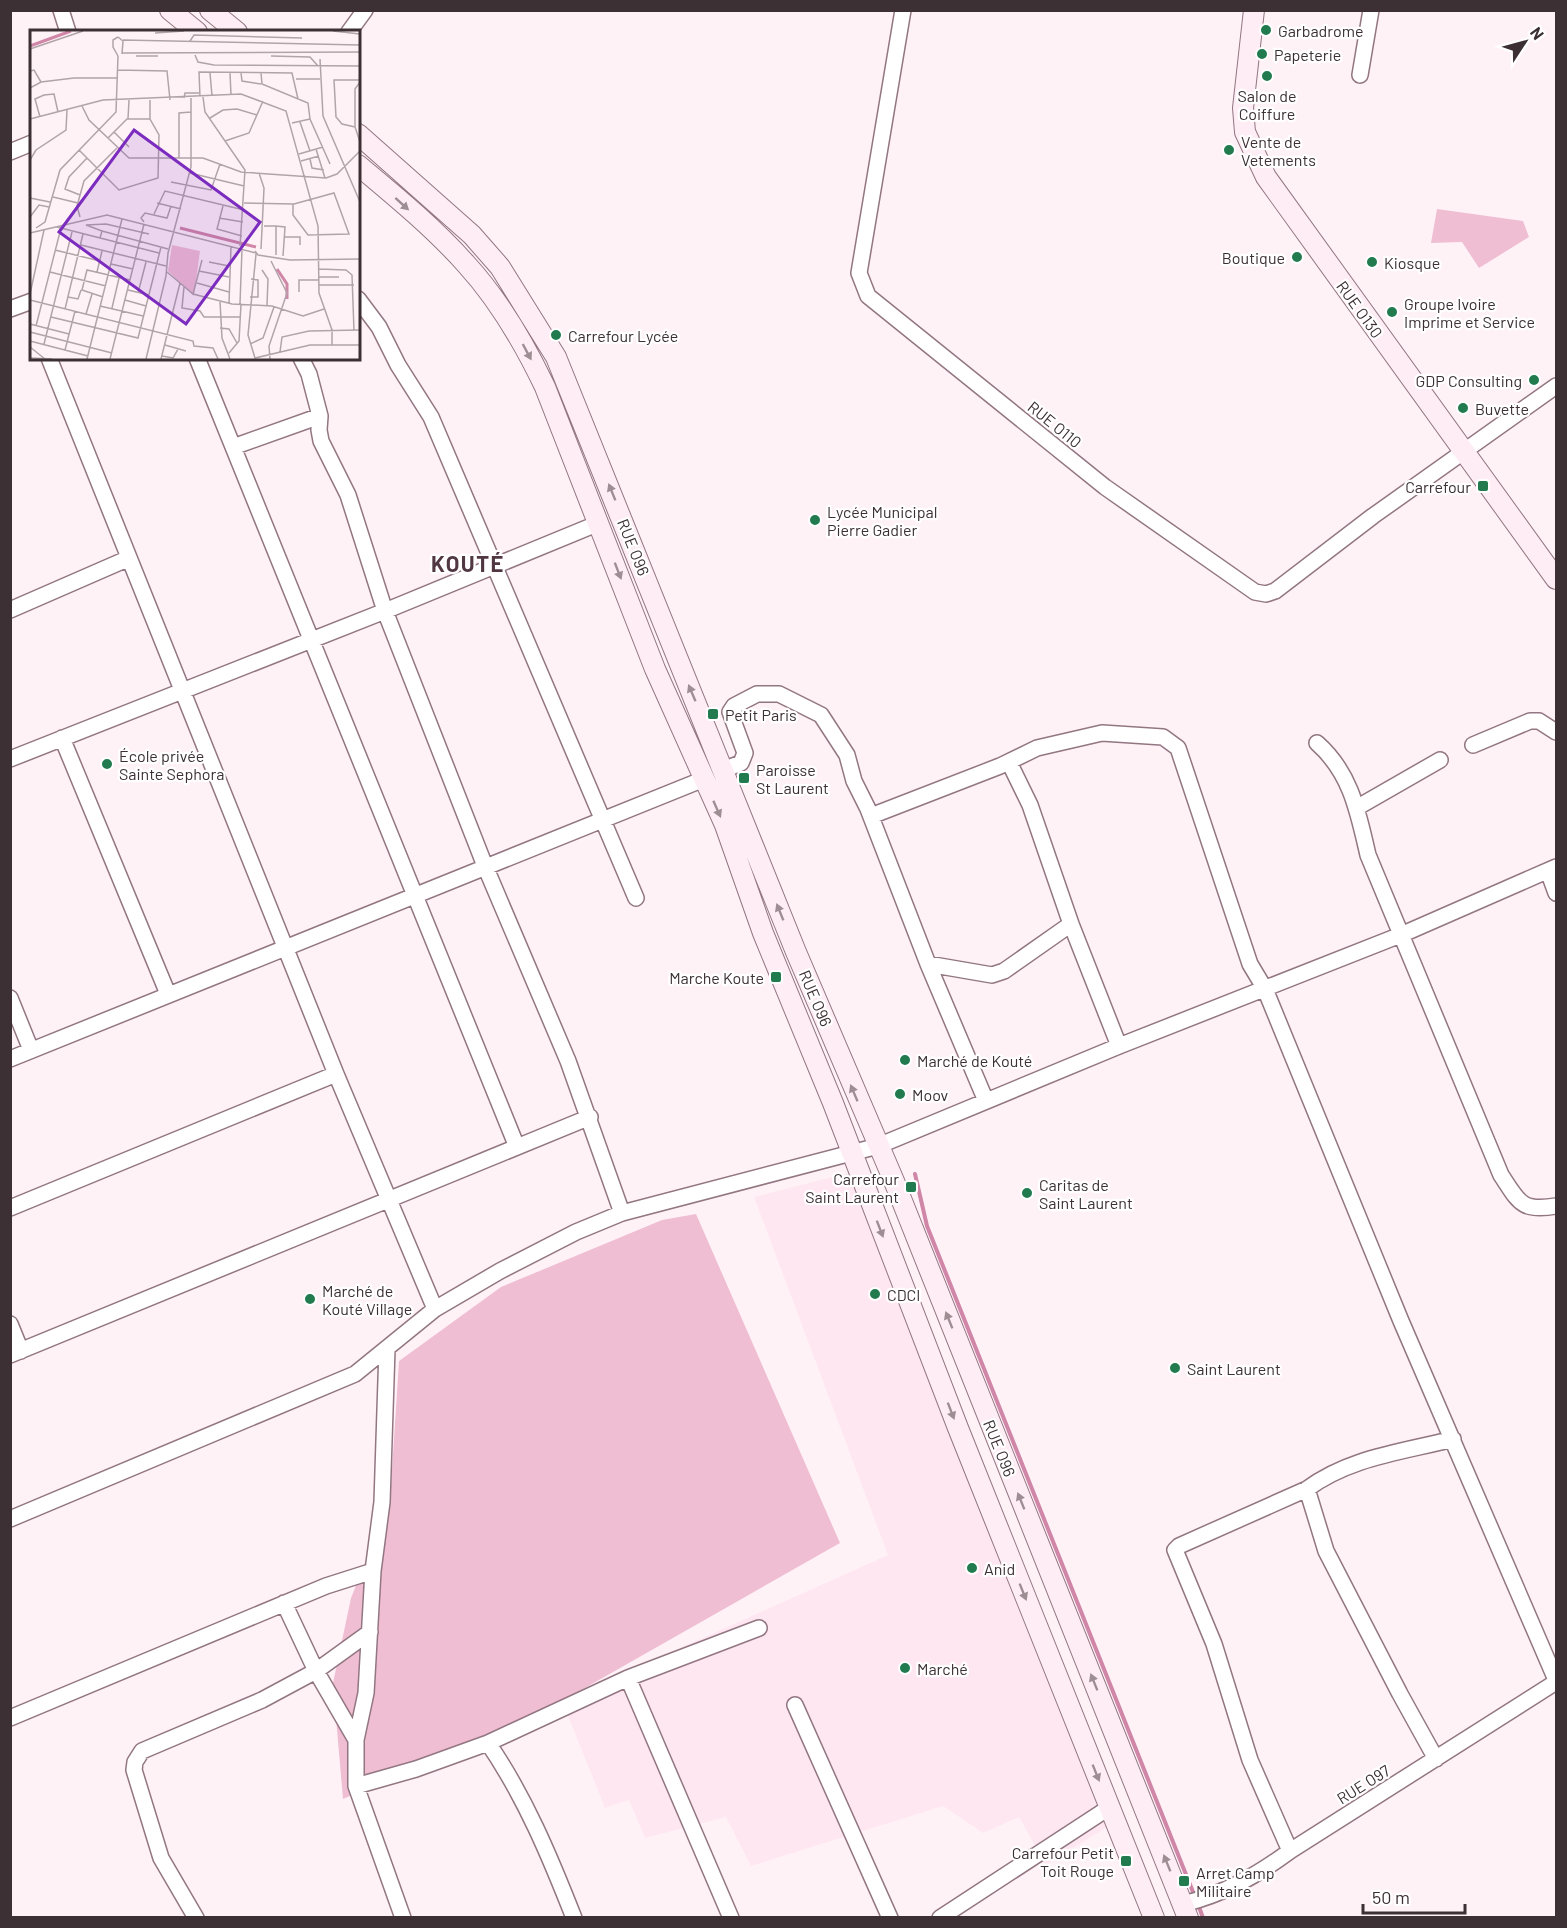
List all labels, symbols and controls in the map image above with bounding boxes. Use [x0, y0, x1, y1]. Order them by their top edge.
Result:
north arrow [1495, 12, 1555, 72]
place label: Garbadrome [1278, 21, 1363, 40]
marker: Garbadrome [1259, 23, 1273, 37]
text: N [1527, 23, 1548, 43]
inset map [30, 30, 360, 360]
place label: Papeterie [1274, 45, 1341, 64]
marker: Papeterie [1255, 47, 1269, 61]
marker: Salon de Coiffure [1260, 69, 1274, 83]
place label: Salon de Coiffure [1238, 86, 1296, 123]
place label: Vente de Vetements [1241, 132, 1316, 169]
marker: Vente de Vetements [1222, 143, 1236, 157]
one-way arrow [394, 197, 409, 210]
place label: Boutique [1222, 248, 1285, 267]
marker: Boutique [1290, 250, 1304, 264]
place label: Kiosque [1384, 253, 1440, 272]
marker: Kiosque [1365, 255, 1379, 269]
street label: RUE O130 [1333, 277, 1387, 341]
place label: Groupe Ivoire Imprime et Service [1404, 294, 1535, 331]
marker: Groupe Ivoire Imprime et Service [1385, 305, 1399, 319]
place label: Carrefour Lycée [568, 326, 678, 345]
marker: Carrefour Lycée [549, 328, 563, 342]
one-way arrow [523, 343, 532, 360]
place label: GDP Consulting [1416, 371, 1522, 390]
marker: GDP Consulting [1527, 373, 1541, 387]
street label: RUE O110 [1024, 397, 1086, 451]
place label: Buvette [1475, 399, 1529, 418]
marker: Buvette [1456, 401, 1470, 415]
place label: Carrefour [1405, 477, 1471, 496]
marker: Carrefour [1476, 479, 1490, 493]
one-way arrow [607, 483, 616, 501]
place label: Lycée Municipal Pierre Gadier [827, 502, 937, 539]
marker: Lycée Municipal Pierre Gadier [808, 513, 822, 527]
street label: RUE O96 [614, 516, 654, 578]
district label: KOUTÉ [431, 550, 505, 576]
one-way arrow [613, 562, 623, 580]
one-way arrow [687, 683, 697, 701]
place label: Petit Paris [725, 705, 797, 724]
marker: Petit Paris [706, 707, 720, 721]
place label: École privée Sainte Sephora [119, 746, 224, 783]
marker: École privée Sainte Sephora [100, 757, 114, 771]
place label: Paroisse St Laurent [756, 760, 829, 797]
marker: Paroisse St Laurent [737, 771, 751, 785]
one-way arrow [712, 800, 722, 818]
one-way arrow [775, 903, 784, 921]
street label: RUE O96 [796, 967, 836, 1029]
place label: Marche Koute [669, 968, 764, 987]
marker: Marche Koute [769, 970, 783, 984]
place label: Marché de Kouté [917, 1051, 1032, 1070]
marker: Marché de Kouté [898, 1053, 912, 1067]
one-way arrow [850, 1084, 859, 1101]
place label: Moov [912, 1085, 949, 1104]
marker: Moov [893, 1087, 907, 1101]
place label: Carrefour Saint Laurent [805, 1169, 899, 1206]
place label: Caritas de Saint Laurent [1039, 1175, 1133, 1212]
marker: Carrefour Saint Laurent [904, 1180, 918, 1194]
marker: Caritas de Saint Laurent [1020, 1186, 1034, 1200]
one-way arrow [876, 1220, 886, 1238]
place label: Marché de Kouté Village [322, 1281, 412, 1318]
place label: CDCI [887, 1285, 920, 1304]
marker: CDCI [868, 1287, 882, 1301]
marker: Marché de Kouté Village [303, 1292, 317, 1306]
one-way arrow [944, 1311, 953, 1329]
place label: Saint Laurent [1187, 1359, 1281, 1378]
marker: Saint Laurent [1168, 1361, 1182, 1375]
one-way arrow [947, 1402, 956, 1420]
street label: RUE O96 [980, 1417, 1020, 1479]
one-way arrow [1016, 1492, 1025, 1510]
place label: Anid [984, 1559, 1015, 1578]
marker: Anid [965, 1561, 979, 1575]
one-way arrow [1019, 1583, 1028, 1601]
place label: Marché [917, 1659, 968, 1678]
marker: Marché [898, 1661, 912, 1675]
one-way arrow [1089, 1673, 1098, 1691]
street label: RUE O97 [1333, 1760, 1393, 1808]
one-way arrow [1092, 1764, 1101, 1782]
place label: Carrefour Petit Toit Rouge [1012, 1843, 1114, 1880]
marker: Carrefour Petit Toit Rouge [1119, 1854, 1133, 1868]
one-way arrow [1162, 1854, 1171, 1872]
place label: Arret Camp Militaire [1196, 1863, 1275, 1900]
marker: Arret Camp Militaire [1177, 1874, 1191, 1888]
scale bar [1363, 1877, 1465, 1915]
text: 50 m [1372, 1886, 1410, 1908]

